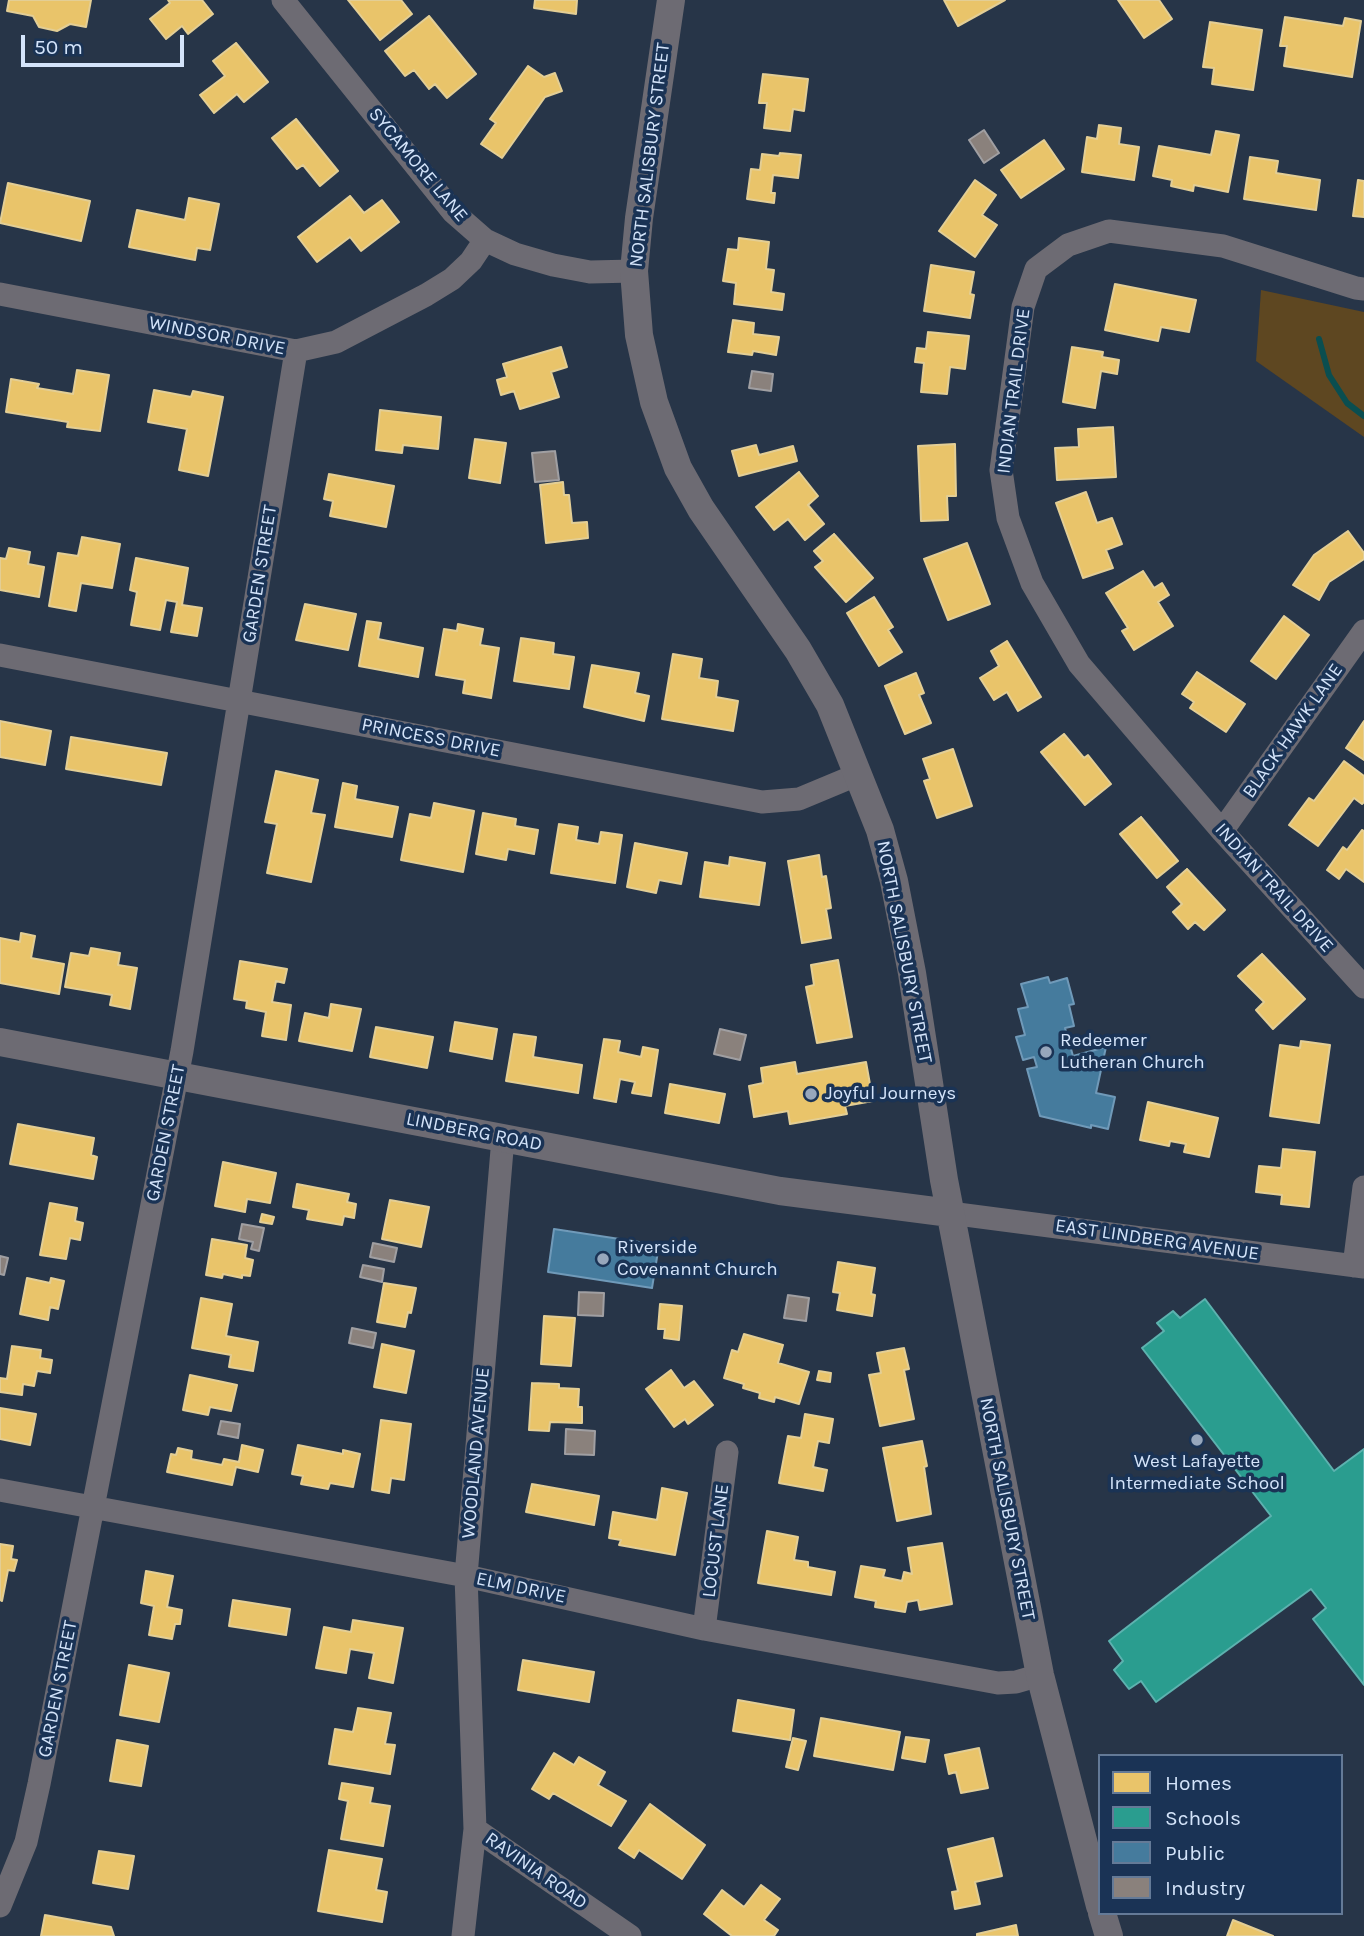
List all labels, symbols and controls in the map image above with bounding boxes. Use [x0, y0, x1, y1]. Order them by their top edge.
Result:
scale bar [24, 21, 187, 65]
text: 50 m [34, 35, 83, 59]
street label: NORTH SALISBURY STREET [625, 41, 675, 269]
street label: SYCAMORE LANE [364, 103, 472, 227]
street label: INDIAN TRAIL DRIVE [993, 307, 1035, 475]
street label: WINDSOR DRIVE [147, 312, 287, 360]
street label: GARDEN STREET [238, 504, 282, 644]
street label: BLACK HAWK LANE [1238, 659, 1348, 803]
street label: PRINCESS DRIVE [360, 713, 502, 763]
street label: INDIAN TRAIL DRIVE [1210, 819, 1338, 957]
street label: NORTH SALISBURY STREET [871, 839, 937, 1065]
place label: Redeemer Lutheran Church [1060, 1030, 1205, 1074]
marker: Redeemer Lutheran Church [1038, 1044, 1054, 1060]
street label: GARDEN STREET [142, 1063, 190, 1203]
place label: Joyful Journeys [825, 1083, 956, 1105]
marker: Joyful Journeys [803, 1086, 819, 1102]
street label: LINDBERG ROAD [404, 1108, 544, 1156]
street label: EAST LINDBERG AVENUE [1054, 1214, 1260, 1266]
place label: Riverside Covenannt Church [617, 1237, 778, 1281]
marker: Riverside Covenannt Church [595, 1251, 611, 1267]
street label: WOODLAND AVENUE [457, 1366, 495, 1540]
street label: NORTH SALISBURY STREET [974, 1396, 1040, 1622]
marker: West Lafayette Intermediate School [1189, 1432, 1205, 1448]
place label: West Lafayette Intermediate School [1109, 1451, 1285, 1495]
street label: LOCUST LANE [698, 1483, 734, 1599]
street label: ELM DRIVE [474, 1567, 568, 1609]
street label: GARDEN STREET [34, 1619, 82, 1759]
legend [1098, 1754, 1343, 1915]
text: Homes [1165, 1771, 1232, 1795]
text: Schools [1165, 1806, 1241, 1830]
street label: RAVINIA ROAD [481, 1827, 591, 1915]
text: Public [1165, 1841, 1225, 1865]
text: Industry [1165, 1876, 1245, 1900]

